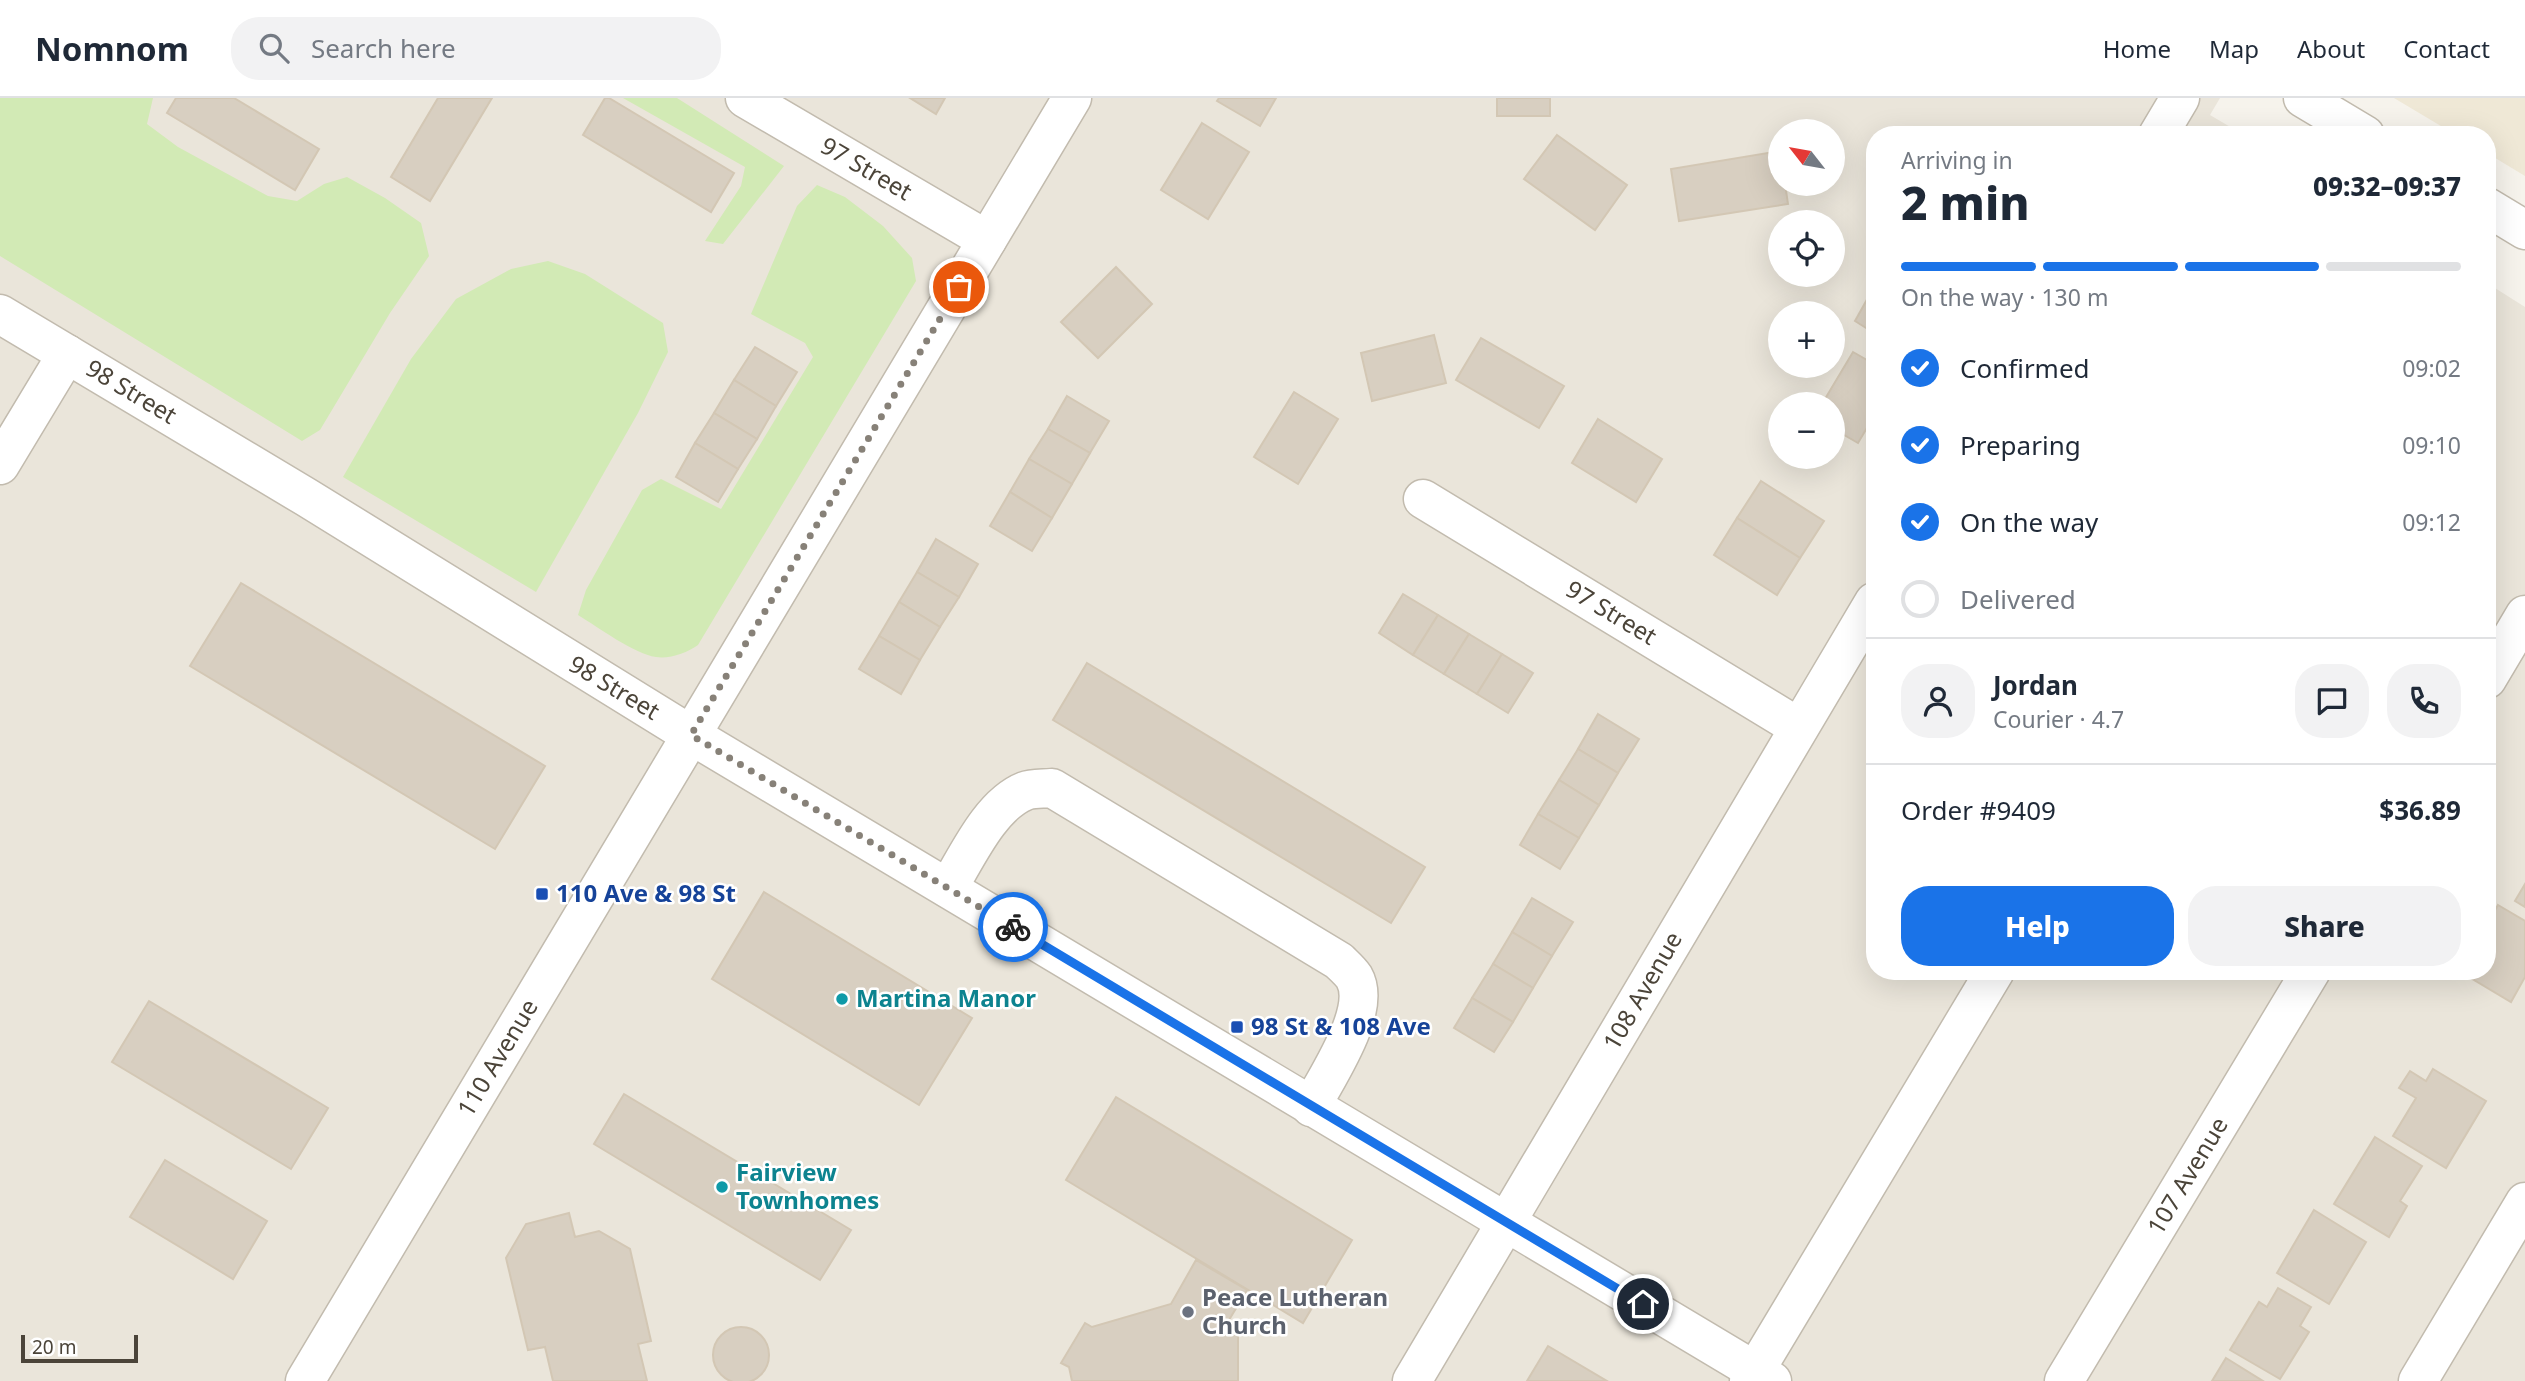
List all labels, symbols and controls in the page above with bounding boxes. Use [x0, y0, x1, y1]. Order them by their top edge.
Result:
search box [231, 17, 721, 80]
text: Nomnom [35, 26, 189, 71]
icon: search [255, 29, 293, 67]
text: Search here [311, 30, 456, 66]
text: Home [2103, 32, 2171, 65]
text: Map [2209, 32, 2259, 65]
text: About [2297, 32, 2365, 65]
text: Contact [2403, 32, 2490, 65]
north arrow [1768, 119, 1844, 196]
map controls [1768, 119, 1845, 469]
street label: 97 Street [815, 128, 919, 207]
text: Arriving in [1901, 144, 2013, 176]
text: 09:32–09:37 [2313, 168, 2461, 204]
text: 2 min [1901, 171, 2030, 233]
button: locate [1768, 210, 1845, 287]
pin [929, 257, 989, 317]
icon: bag [940, 268, 978, 306]
text: On the way · 130 m [1901, 281, 2108, 313]
button: + [1768, 301, 1845, 378]
icon: check [1901, 349, 1939, 387]
text: Confirmed [1960, 350, 2090, 386]
street label: 98 Street [80, 351, 184, 431]
text: 09:02 [2402, 352, 2461, 384]
button: − [1768, 392, 1845, 469]
icon: check [1901, 426, 1939, 464]
text: Preparing [1960, 427, 2081, 463]
text: 09:10 [2402, 429, 2461, 461]
icon: check [1901, 503, 1939, 541]
text: On the way [1960, 504, 2098, 540]
text: 09:12 [2402, 506, 2461, 538]
street label: 97 Street [1560, 572, 1664, 652]
text: Delivered [1960, 581, 2076, 617]
street label: 98 Street [563, 647, 667, 727]
button: person [1901, 664, 1975, 738]
button: chat [2295, 664, 2369, 738]
button: phone [2387, 664, 2461, 738]
text: Jordan [1993, 667, 2078, 703]
text: Courier · 4.7 [1993, 703, 2124, 735]
text: Order #9409 [1901, 792, 2056, 828]
text: $36.89 [2379, 792, 2461, 828]
place label: 110 Ave & 98 St [556, 876, 736, 909]
marker: 110 Ave & 98 St [534, 886, 550, 902]
button: Help [1901, 886, 2174, 966]
button: Share [2188, 886, 2461, 966]
courier [978, 892, 1048, 962]
icon: bike [994, 908, 1032, 946]
street label: 108 Avenue [1594, 925, 1689, 1056]
place label: Martina Manor [856, 981, 1036, 1014]
marker: Martina Manor [834, 991, 850, 1007]
street label: 110 Avenue [449, 992, 545, 1122]
place label: 98 St & 108 Ave [1251, 1009, 1431, 1042]
marker: 98 St & 108 Ave [1229, 1019, 1245, 1035]
street label: 107 Avenue [2139, 1110, 2235, 1240]
place label: Fairview Townhomes [736, 1155, 879, 1216]
marker: Fairview Townhomes [714, 1179, 730, 1195]
pin [1613, 1274, 1673, 1334]
place label: Peace Lutheran Church [1202, 1280, 1388, 1341]
icon: home [1624, 1285, 1662, 1323]
marker: Peace Lutheran Church [1180, 1304, 1196, 1320]
scale bar [21, 1332, 138, 1364]
text: 20 m [32, 1334, 76, 1360]

